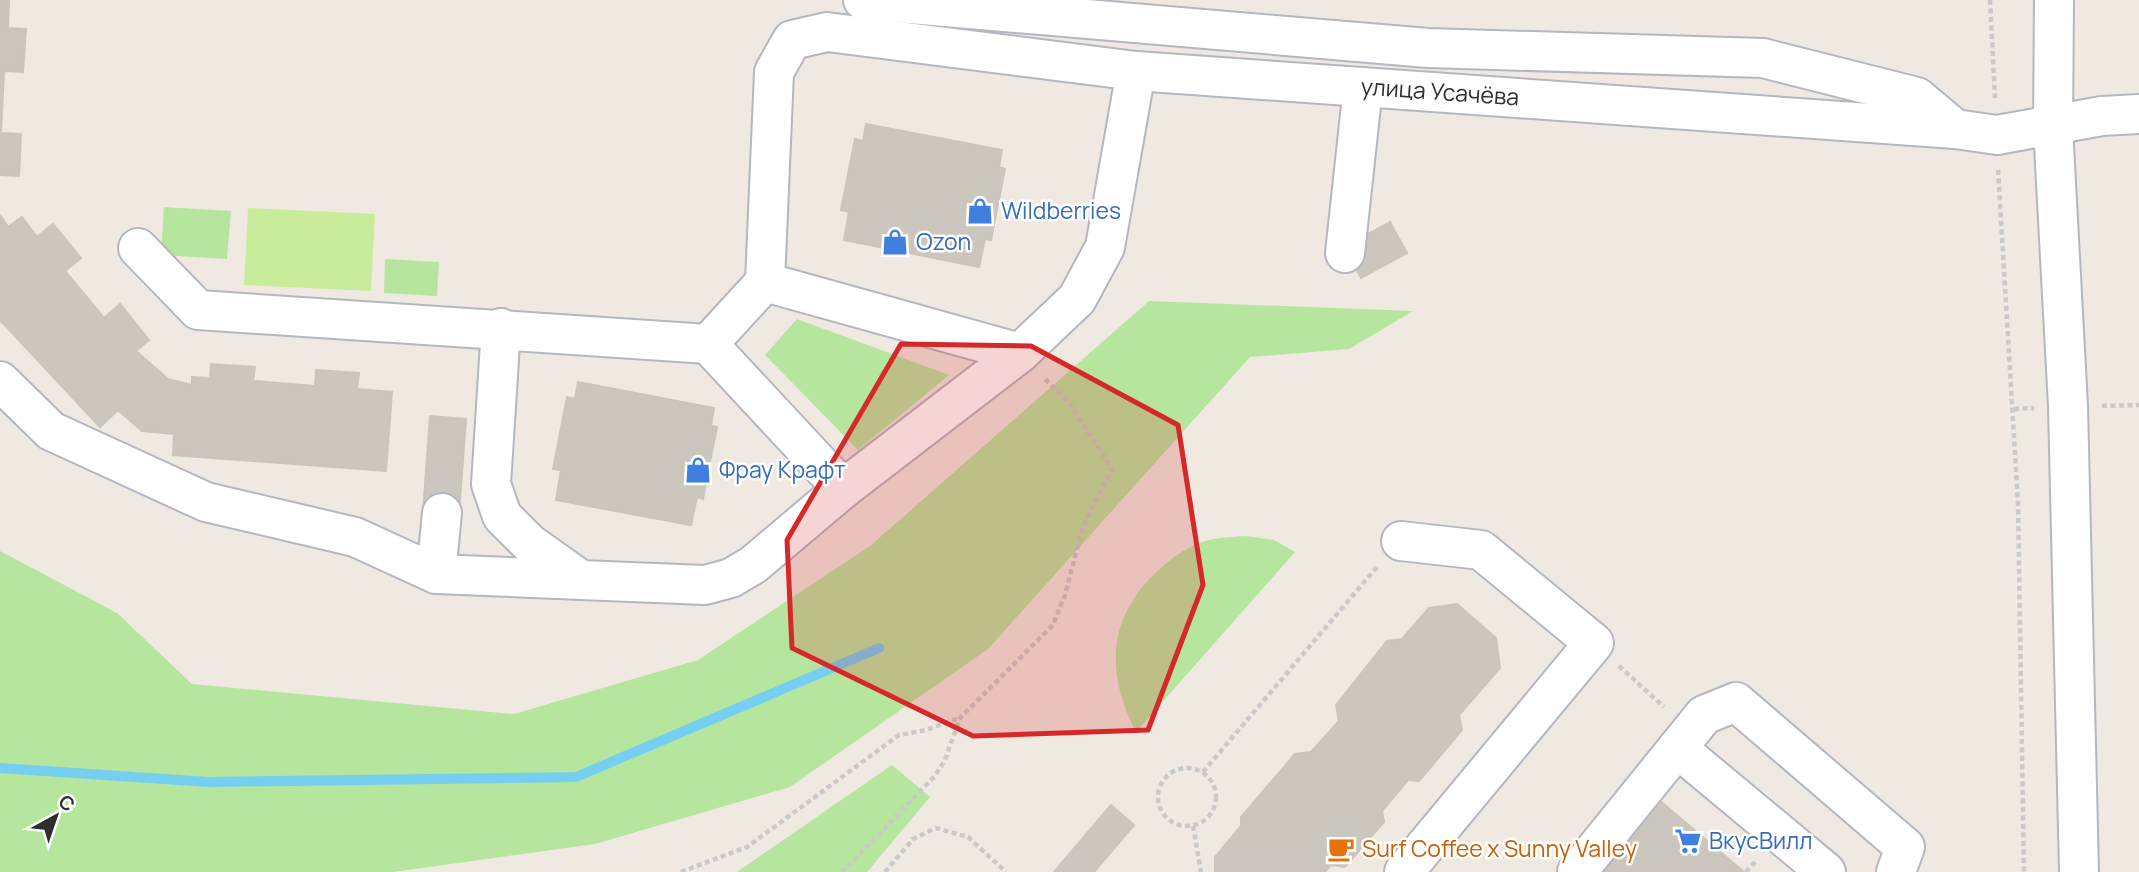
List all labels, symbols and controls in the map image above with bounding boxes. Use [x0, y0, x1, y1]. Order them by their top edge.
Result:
street label: улица Усачёва [1360, 70, 1520, 112]
place label: Wildberries [1001, 194, 1121, 226]
shop icon: Wildberries [965, 196, 995, 226]
place label: Ozon [916, 225, 971, 257]
shop icon: Ozon [880, 227, 910, 257]
place label: Фрау Крафт [719, 453, 846, 485]
shop icon: Фрау Крафт [683, 455, 713, 485]
north arrow [21, 781, 91, 851]
text: С [53, 789, 81, 817]
place label: ВкусВилл [1709, 824, 1813, 856]
supermarket icon: ВкусВилл [1673, 826, 1703, 856]
place label: Surf Coffee x Sunny Valley [1362, 832, 1637, 864]
cafe icon: Surf Coffee x Sunny Valley [1326, 834, 1356, 864]

